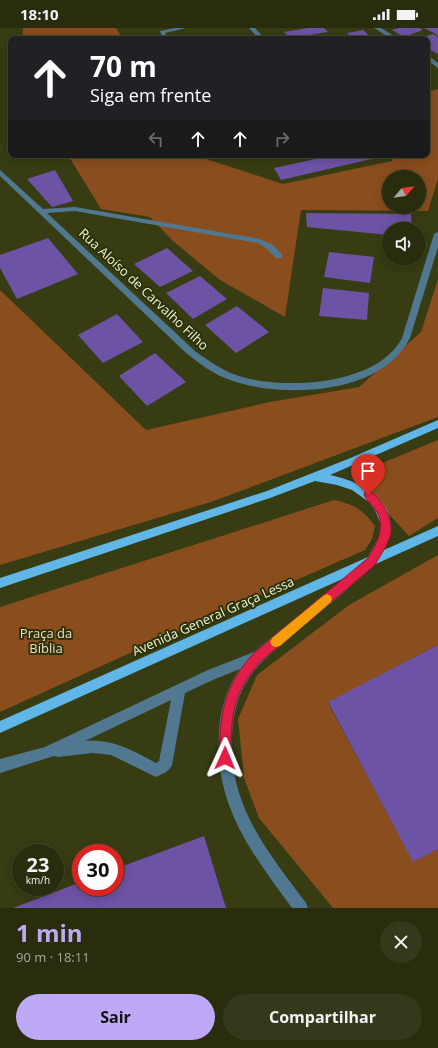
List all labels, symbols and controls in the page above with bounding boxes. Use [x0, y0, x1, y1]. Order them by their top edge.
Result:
text: 18:10 [20, 4, 59, 24]
text: 70 m [90, 47, 157, 85]
icon: ahead [24, 52, 76, 104]
text: Siga em frente [90, 83, 211, 107]
icon: left [145, 128, 167, 150]
icon: ahead [187, 128, 209, 150]
icon: ahead [229, 128, 251, 150]
icon: right [271, 128, 293, 150]
north arrow [382, 170, 426, 214]
map controls [382, 170, 426, 266]
button: sound [382, 222, 426, 266]
street label: Rua Aloíso de Carvalho Filho [75, 224, 213, 354]
pin [351, 454, 385, 495]
icon: arrive [357, 460, 379, 482]
street label: Avenida General Graça Lessa [129, 572, 297, 660]
park label: Praça da Bíblia [20, 624, 72, 657]
position arrow [204, 737, 246, 779]
speed limit sign: 30 [72, 844, 124, 896]
text: 23 [27, 851, 49, 878]
text: km/h [26, 873, 50, 887]
text: 1 min [16, 916, 83, 949]
button: close [380, 921, 422, 963]
text: 90 m · 18:11 [16, 948, 90, 966]
button: Sair [16, 994, 215, 1040]
button: Compartilhar [223, 994, 422, 1040]

